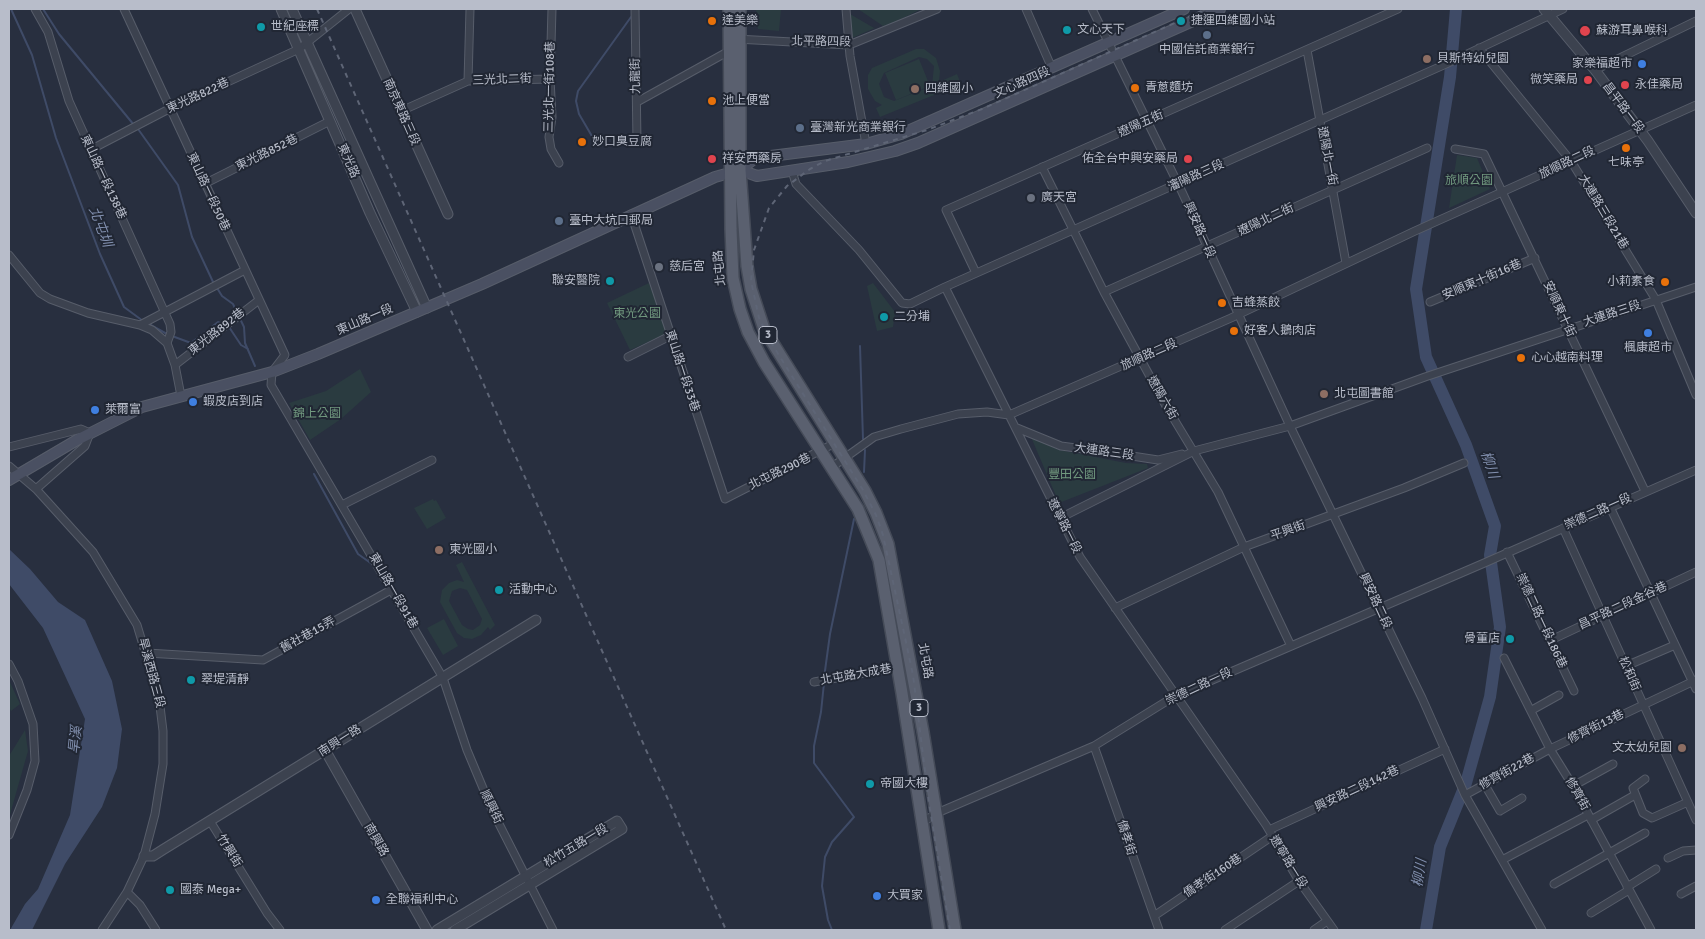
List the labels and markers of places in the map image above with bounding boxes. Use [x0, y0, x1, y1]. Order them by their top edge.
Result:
place label: 達美樂 [722, 14, 758, 28]
place label: 捷運四維國小站 [1191, 14, 1275, 28]
marker: 達美樂 [706, 15, 718, 27]
marker: 捷運四維國小站 [1175, 15, 1187, 27]
place label: 世紀座標 [271, 20, 319, 34]
marker: 世紀座標 [255, 21, 267, 33]
place label: 文心天下 [1077, 23, 1125, 37]
marker: 文心天下 [1061, 24, 1073, 36]
marker: 蘇游耳鼻喉科 [1578, 24, 1592, 38]
place label: 蘇游耳鼻喉科 [1596, 24, 1668, 38]
marker: 中國信託商業銀行 [1201, 29, 1213, 41]
place label: 中國信託商業銀行 [1159, 43, 1255, 57]
place label: 貝斯特幼兒園 [1437, 52, 1509, 66]
marker: 貝斯特幼兒園 [1421, 53, 1433, 65]
place label: 家樂福超市 [1572, 57, 1632, 71]
marker: 家樂福超市 [1636, 58, 1648, 70]
place label: 微笑藥局 [1530, 73, 1578, 87]
marker: 微笑藥局 [1582, 74, 1594, 86]
place label: 永佳藥局 [1635, 78, 1683, 92]
marker: 永佳藥局 [1619, 79, 1631, 91]
place label: 青蔥麵坊 [1145, 81, 1193, 95]
place label: 四維國小 [925, 82, 973, 96]
marker: 青蔥麵坊 [1129, 82, 1141, 94]
marker: 四維國小 [909, 83, 921, 95]
place label: 池上便當 [722, 94, 770, 108]
marker: 池上便當 [706, 95, 718, 107]
place label: 臺灣新光商業銀行 [810, 121, 906, 135]
marker: 臺灣新光商業銀行 [794, 122, 806, 134]
place label: 妙口臭豆腐 [592, 135, 652, 149]
marker: 妙口臭豆腐 [576, 136, 588, 148]
marker: 七味亭 [1620, 142, 1632, 154]
place label: 祥安西藥房 [722, 152, 782, 166]
place label: 佑全台中興安藥局 [1082, 152, 1178, 166]
marker: 祥安西藥房 [706, 153, 718, 165]
marker: 佑全台中興安藥局 [1182, 153, 1194, 165]
place label: 七味亭 [1608, 156, 1644, 170]
place label: 廣天宮 [1041, 191, 1077, 205]
marker: 廣天宮 [1025, 192, 1037, 204]
place label: 臺中大坑口郵局 [569, 214, 653, 228]
marker: 臺中大坑口郵局 [553, 215, 565, 227]
place label: 慈后宮 [669, 260, 705, 274]
marker: 慈后宮 [653, 261, 665, 273]
place label: 聯安醫院 [552, 274, 600, 288]
marker: 聯安醫院 [604, 275, 616, 287]
place label: 小莉素食 [1607, 275, 1655, 289]
marker: 小莉素食 [1659, 276, 1671, 288]
place label: 吉蜂蒸餃 [1232, 296, 1280, 310]
marker: 吉蜂蒸餃 [1216, 297, 1228, 309]
place label: 二分埔 [894, 310, 930, 324]
marker: 二分埔 [878, 311, 890, 323]
place label: 好客人鵝肉店 [1244, 324, 1316, 338]
marker: 好客人鵝肉店 [1228, 325, 1240, 337]
marker: 楓康超市 [1642, 327, 1654, 339]
place label: 楓康超市 [1624, 341, 1672, 355]
place label: 心心越南料理 [1531, 351, 1603, 365]
marker: 心心越南料理 [1515, 352, 1527, 364]
place label: 北屯圖書館 [1334, 387, 1394, 401]
marker: 北屯圖書館 [1318, 388, 1330, 400]
place label: 蝦皮店到店 [203, 395, 263, 409]
marker: 蝦皮店到店 [187, 396, 199, 408]
place label: 萊爾富 [105, 403, 141, 417]
marker: 萊爾富 [89, 404, 101, 416]
place label: 東光國小 [449, 543, 497, 557]
marker: 東光國小 [433, 544, 445, 556]
place label: 活動中心 [509, 583, 557, 597]
marker: 活動中心 [493, 584, 505, 596]
place label: 骨董店 [1464, 632, 1500, 646]
marker: 骨董店 [1504, 633, 1516, 645]
place label: 翠堤清靜 [201, 673, 249, 687]
marker: 翠堤清靜 [185, 674, 197, 686]
place label: 文太幼兒園 [1612, 741, 1672, 755]
marker: 文太幼兒園 [1676, 742, 1688, 754]
place label: 帝國大樓 [880, 777, 928, 791]
marker: 帝國大樓 [864, 778, 876, 790]
place label: 國泰 Mega+ [180, 883, 241, 897]
marker: 國泰 Mega+ [164, 884, 176, 896]
place label: 大買家 [887, 889, 923, 903]
marker: 大買家 [871, 890, 883, 902]
place label: 全聯福利中心 [386, 893, 458, 907]
marker: 全聯福利中心 [370, 894, 382, 906]

